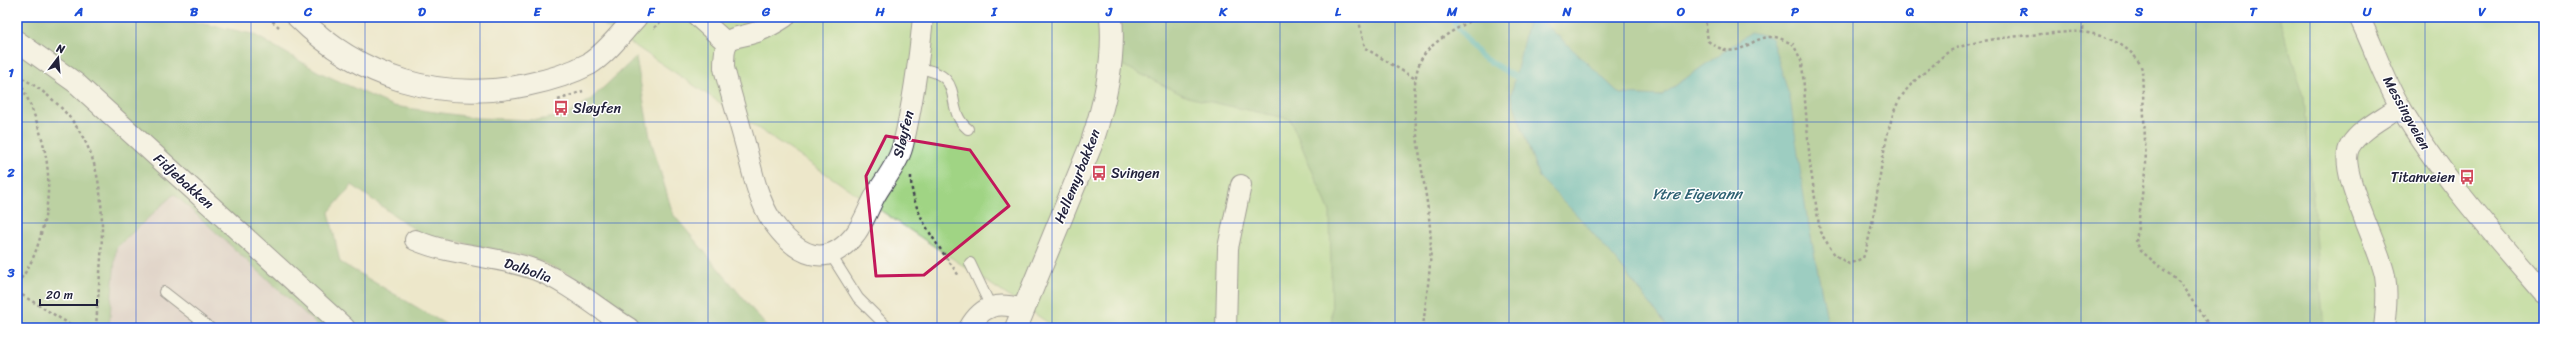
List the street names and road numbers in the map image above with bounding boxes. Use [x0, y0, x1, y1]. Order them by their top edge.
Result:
street label: Messingveien [2376, 71, 2438, 155]
street label: Sløyfen [886, 107, 922, 160]
street label: Hellemyrbakken [1047, 125, 1108, 227]
street label: Fidjebakken [148, 147, 220, 216]
street label: Dalbolia [501, 251, 555, 290]

